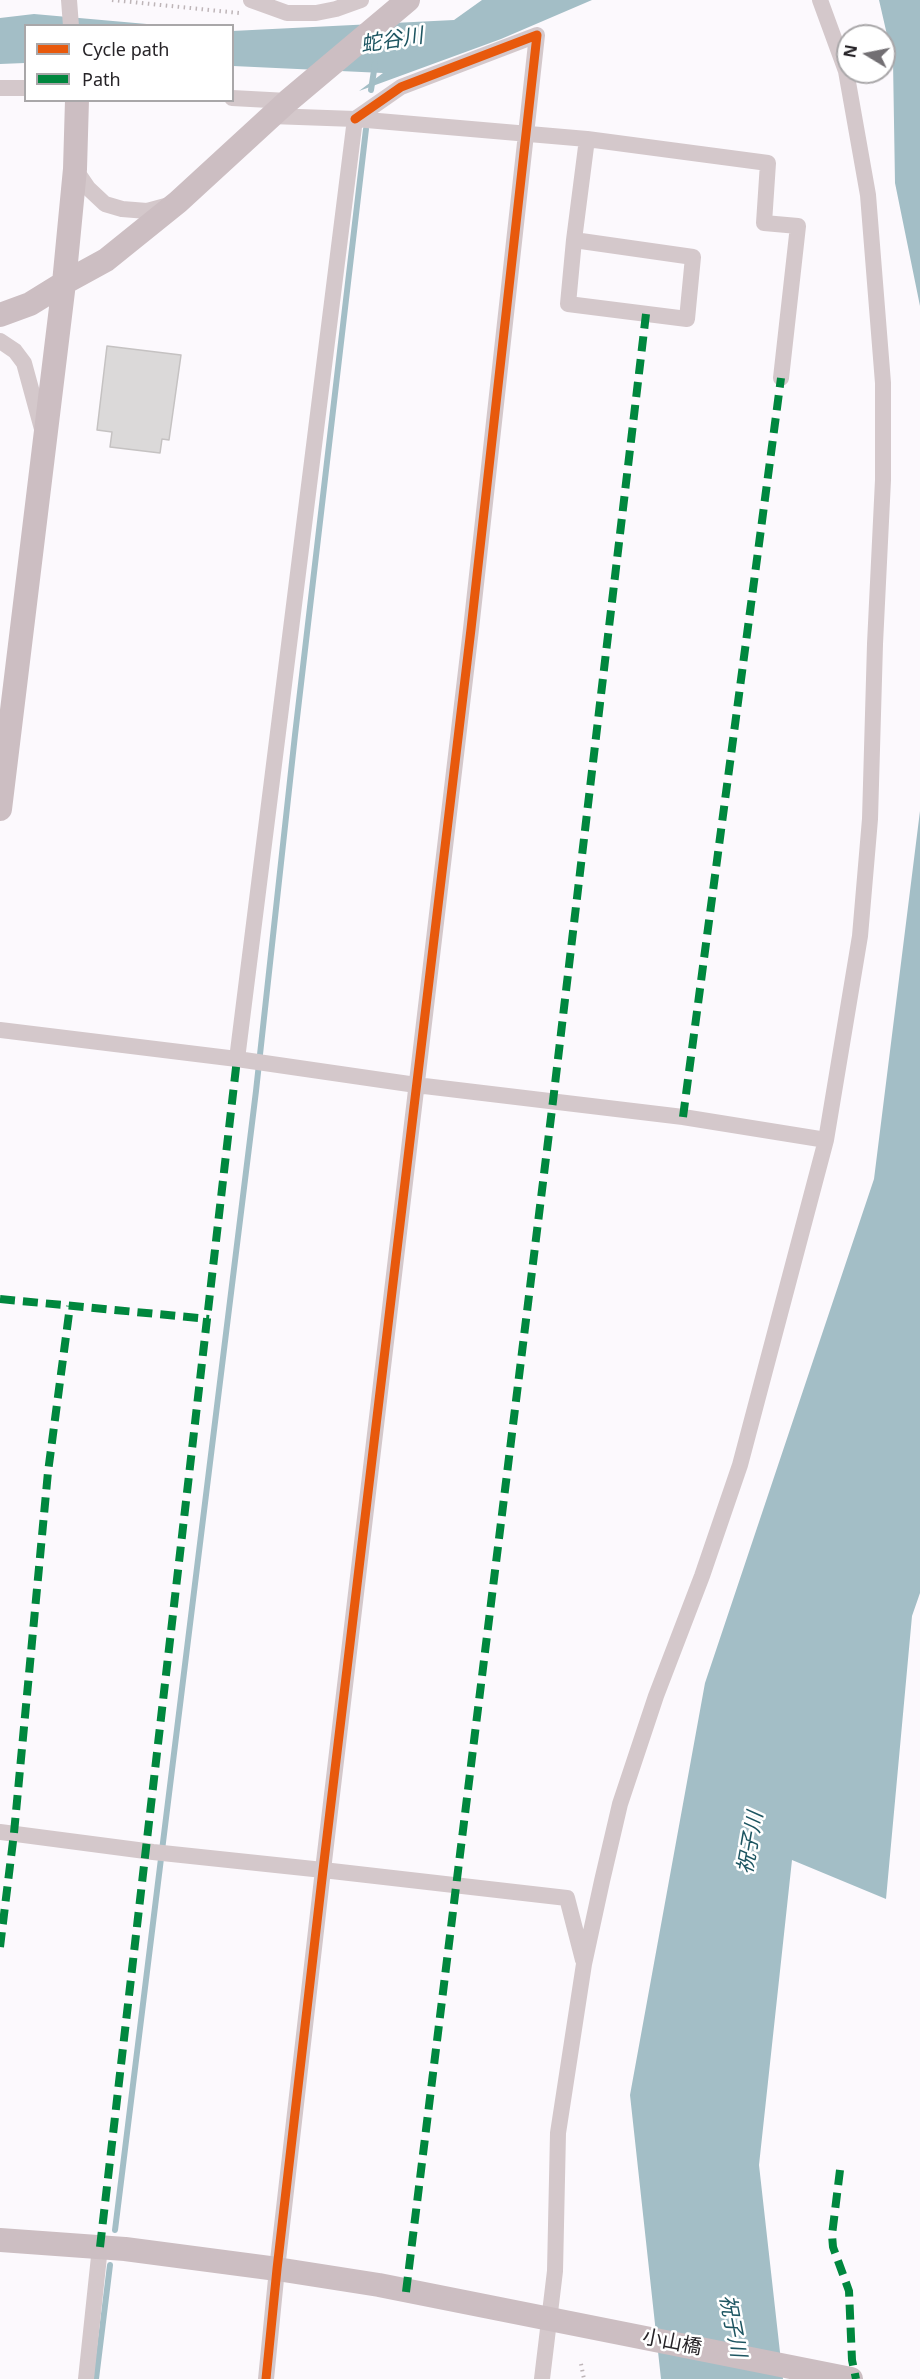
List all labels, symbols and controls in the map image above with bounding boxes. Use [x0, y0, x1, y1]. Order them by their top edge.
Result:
legend [24, 24, 234, 102]
water label: 蛇谷川 [359, 24, 425, 58]
north arrow [836, 24, 896, 84]
text: Cycle path [82, 37, 169, 61]
text: N [838, 43, 862, 60]
text: Path [82, 67, 121, 91]
water label: 祝子川 [733, 1810, 769, 1876]
water label: 祝子川 [714, 2293, 750, 2359]
street label: 小山橋 [640, 2325, 704, 2361]

